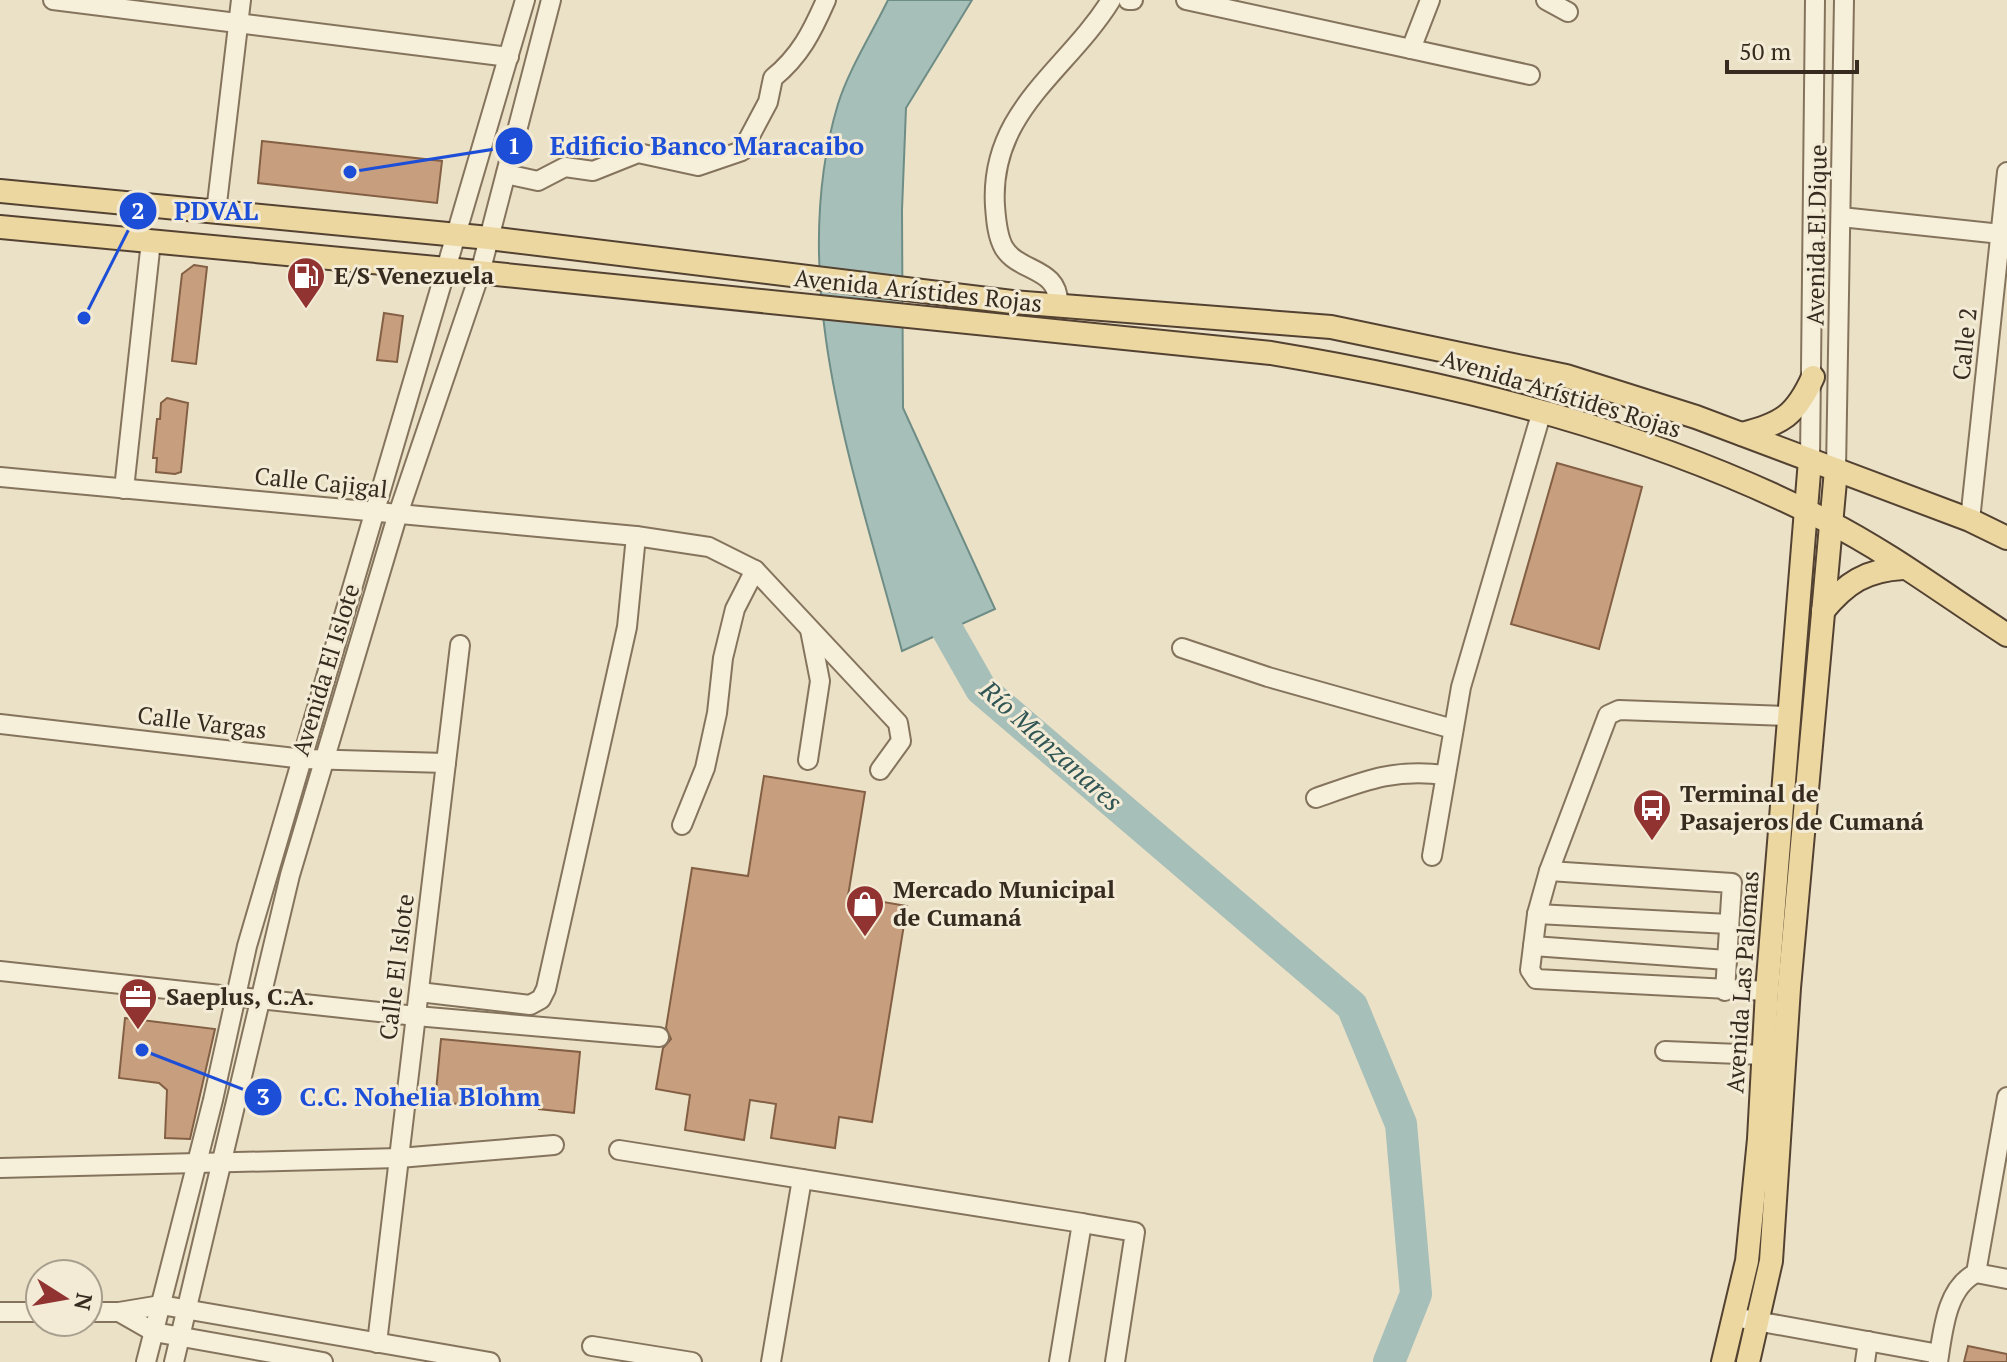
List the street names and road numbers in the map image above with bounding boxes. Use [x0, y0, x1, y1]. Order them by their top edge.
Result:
street label: Avenida El Dique [1798, 144, 1834, 326]
street label: Avenida Arístides Rojas [792, 261, 1044, 319]
street label: Calle 2 [1944, 306, 1984, 382]
street label: Avenida Arístides Rojas [1437, 341, 1685, 445]
street label: Calle Cajigal [253, 459, 389, 505]
street label: Avenida El Islote [284, 580, 366, 760]
street label: Calle Vargas [136, 698, 269, 746]
street label: Avenida Las Palomas [1718, 870, 1766, 1094]
street label: Calle El Islote [371, 892, 421, 1042]

